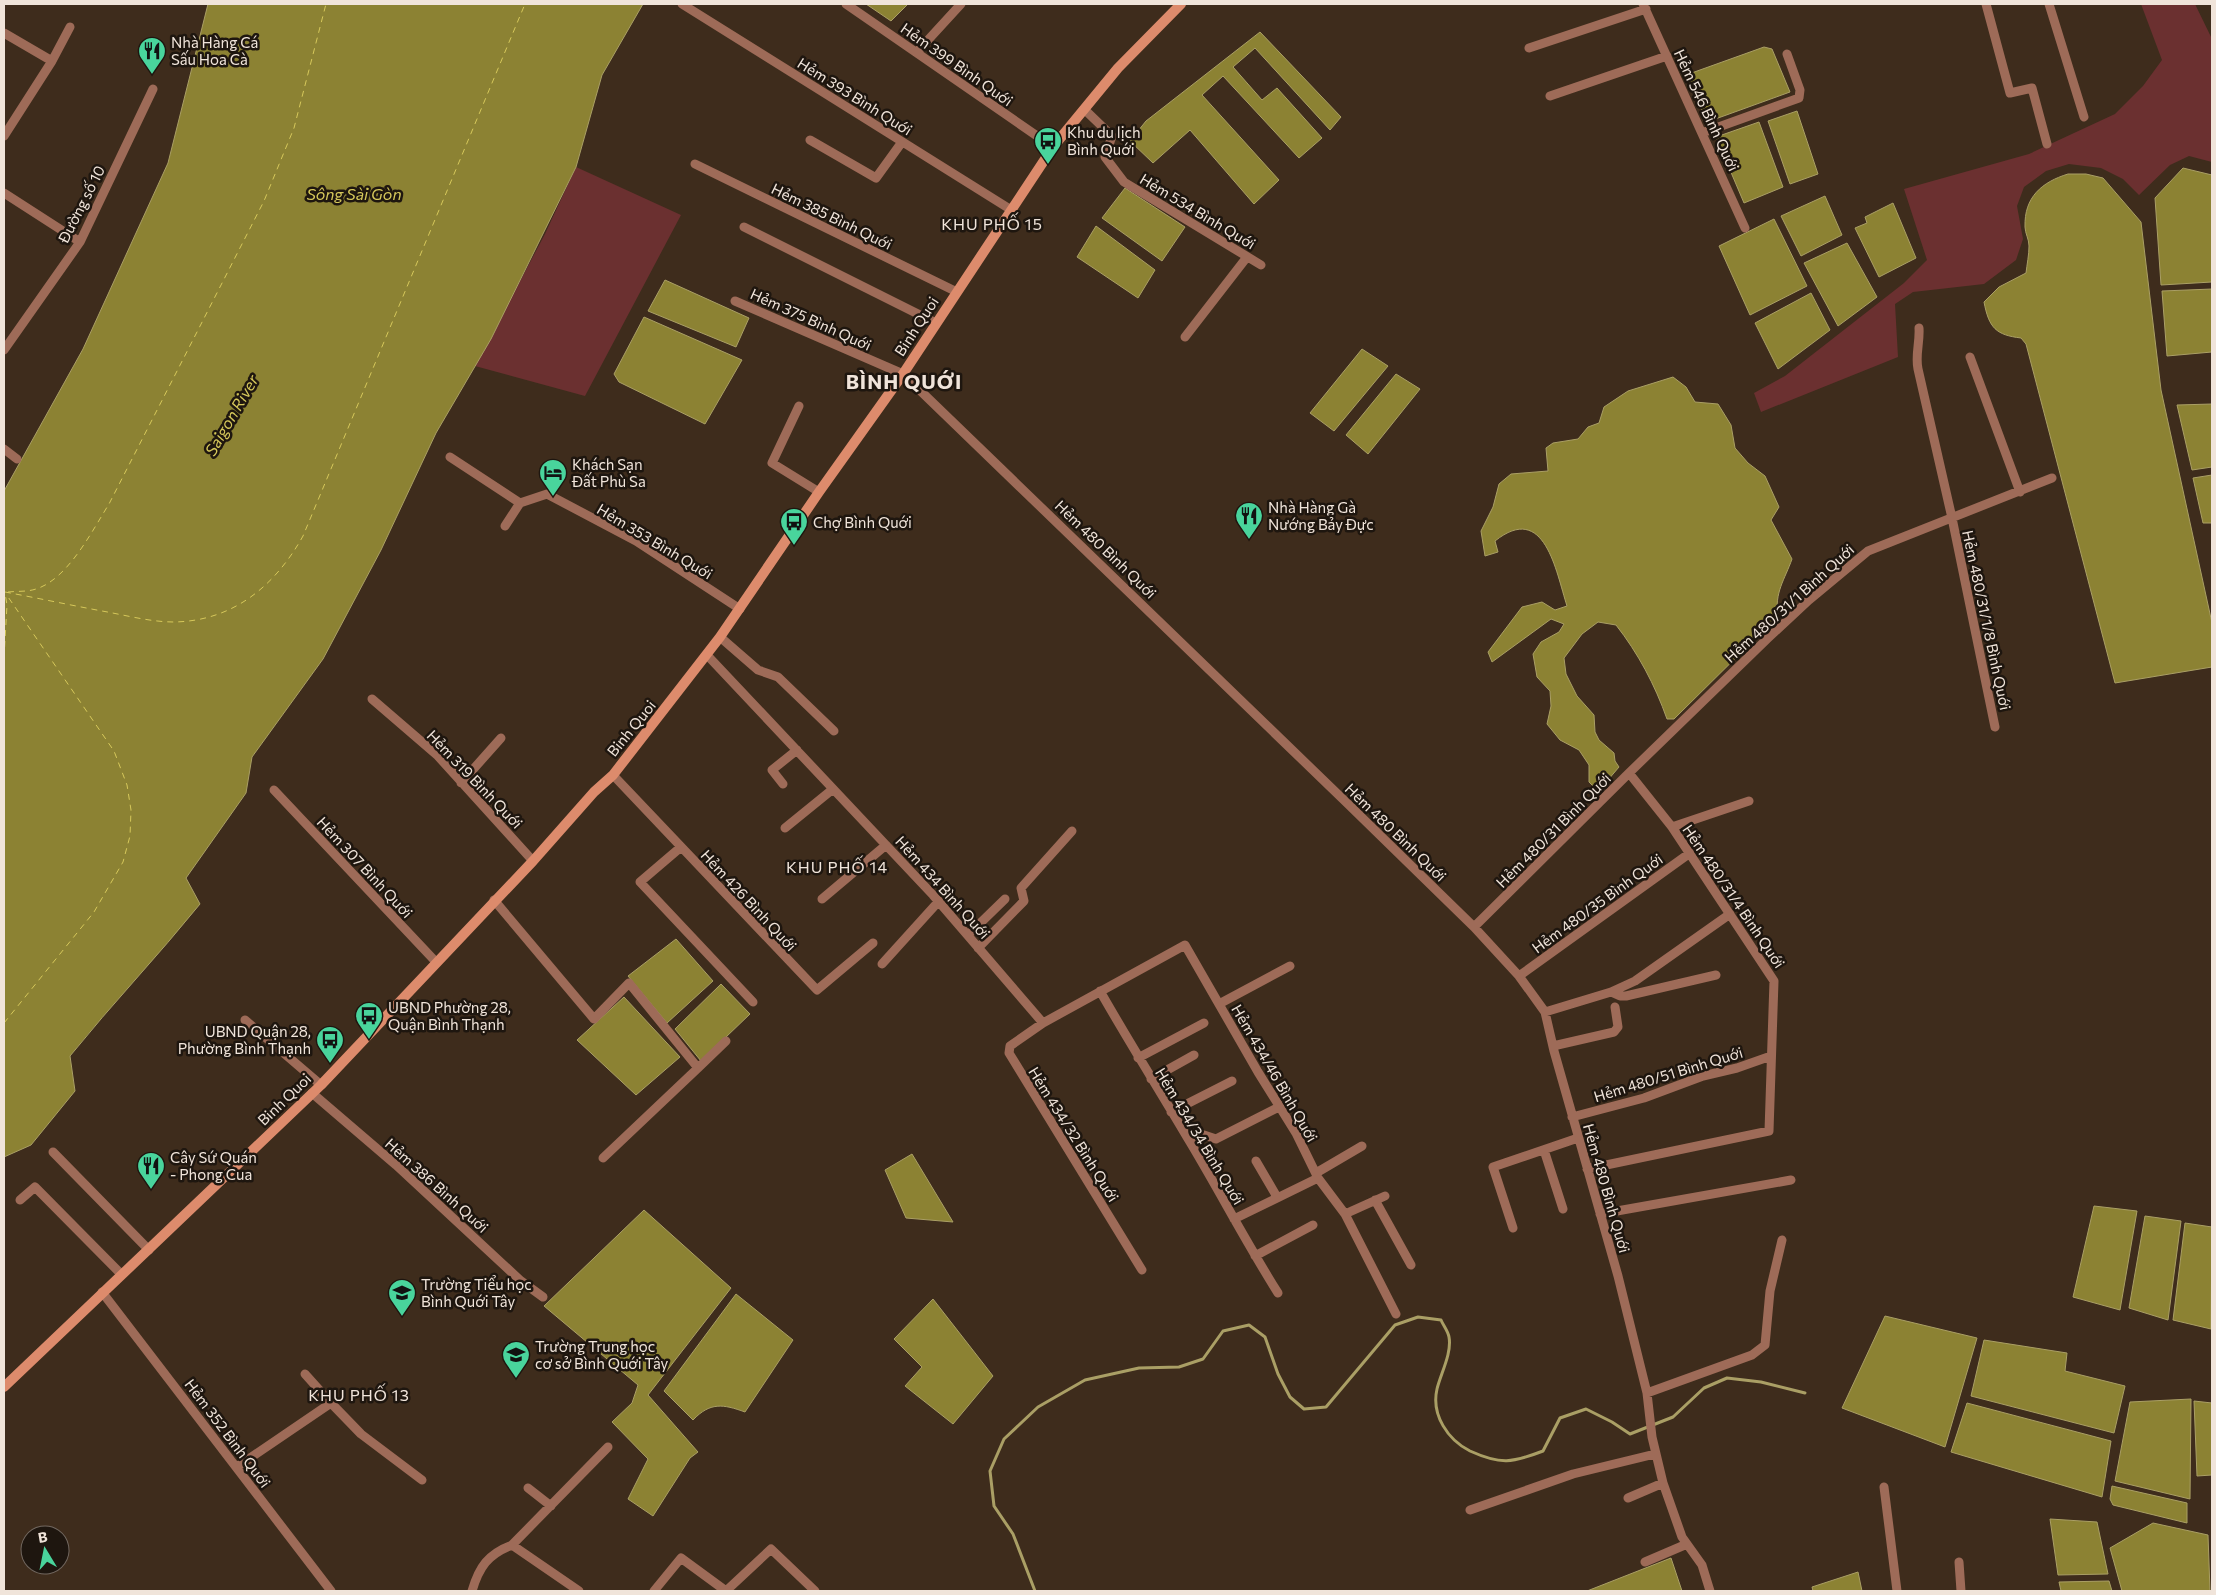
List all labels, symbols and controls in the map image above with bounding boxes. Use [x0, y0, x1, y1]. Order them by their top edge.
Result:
street label: Hẻm 399 Bình Quới [898, 19, 1016, 109]
place label: Nhà Hàng Cá Sấu Hoa Cà [171, 33, 258, 68]
restaurant icon: Nhà Hàng Cá Sấu Hoa Cà [137, 36, 167, 75]
street label: Hẻm 546 Bình Quới [1671, 46, 1743, 174]
street label: Hẻm 393 Bình Quới [794, 53, 916, 139]
place label: Khu du lịch Bình Quới [1067, 123, 1141, 158]
bus stop icon: Khu du lịch Bình Quới [1033, 126, 1063, 165]
street label: Đường số 10 [53, 162, 108, 247]
street label: Hẻm 534 Bình Quới [1137, 169, 1259, 253]
street label: Hẻm 385 Bình Quới [769, 179, 895, 253]
water label: Sông Sài Gòn [306, 184, 402, 203]
district label: KHU PHỐ 15 [941, 212, 1043, 233]
street label: Hẻm 375 Bình Quới [748, 284, 874, 354]
street label: Binh Quoi [890, 293, 942, 359]
district label: BÌNH QUỚI [846, 369, 962, 393]
water label: Saigon River [200, 371, 262, 459]
place label: Khách Sạn Đất Phù Sa [571, 455, 646, 490]
hotel icon: Khách Sạn Đất Phù Sa [538, 458, 568, 497]
street label: Hẻm 480 Bình Quới [1052, 496, 1160, 602]
place label: Nhà Hàng Gà Nướng Bảy Đực [1268, 498, 1374, 533]
street label: Hẻm 353 Bình Quới [594, 499, 716, 583]
restaurant icon: Nhà Hàng Gà Nướng Bảy Đực [1234, 501, 1264, 540]
bus stop icon: Chợ Bình Quới [779, 507, 809, 546]
place label: Chợ Bình Quới [813, 513, 912, 531]
street label: Hẻm 480/31/1/8 Bình Quới [1959, 528, 2015, 712]
street label: Hẻm 480/31/1 Bình Quới [1721, 540, 1857, 666]
street label: Binh Quoi [603, 696, 659, 760]
street label: Hẻm 319 Bình Quới [423, 726, 527, 832]
street label: Hẻm 480/31 Bình Quới [1492, 769, 1614, 891]
street label: Hẻm 480 Bình Quới [1342, 779, 1450, 885]
street label: Hẻm 307 Bình Quới [313, 813, 417, 921]
street label: Hẻm 480/31/4 Bình Quới [1679, 821, 1789, 971]
street label: Hẻm 434 Bình Quới [892, 832, 994, 942]
street label: Hẻm 426 Bình Quới [697, 846, 801, 954]
street label: Hẻm 480/35 Bình Quới [1528, 850, 1666, 956]
district label: KHU PHỐ 14 [786, 855, 888, 876]
place label: UBND Phường 28, Quận Bình Thạnh [388, 998, 511, 1033]
bus stop icon: UBND Phường 28, Quận Bình Thạnh [354, 1001, 384, 1040]
street label: Hẻm 434/46 Bình Quới [1228, 1001, 1322, 1145]
place label: UBND Quận 28, Phường Bình Thạnh [178, 1022, 311, 1057]
bus stop icon: UBND Quận 28, Phường Bình Thạnh [315, 1025, 345, 1064]
street label: Hẻm 480/51 Bình Quới [1591, 1043, 1745, 1105]
street label: Hẻm 434/32 Bình Quới [1025, 1063, 1123, 1205]
street label: Hẻm 434/34 Bình Quới [1152, 1064, 1248, 1208]
street label: Binh Quoi [254, 1069, 314, 1129]
street label: Hẻm 480 Bình Quới [1580, 1121, 1634, 1255]
street label: Hẻm 386 Bình Quới [382, 1134, 492, 1236]
place label: Cây Sứ Quán - Phong Cua [170, 1148, 257, 1183]
restaurant icon: Cây Sứ Quán - Phong Cua [136, 1151, 166, 1190]
place label: Trường Tiểu học Bình Quới Tây [421, 1275, 532, 1310]
school or university icon: Trường Tiểu học Bình Quới Tây [387, 1278, 417, 1317]
place label: Trường Trung học cơ sở Bình Quới Tây [535, 1337, 669, 1372]
school or university icon: Trường Trung học cơ sở Bình Quới Tây [501, 1340, 531, 1379]
street label: Hẻm 352 Bình Quới [181, 1375, 275, 1491]
district label: KHU PHỐ 13 [308, 1383, 410, 1404]
north arrow [20, 1525, 70, 1575]
text: B [37, 1528, 49, 1546]

